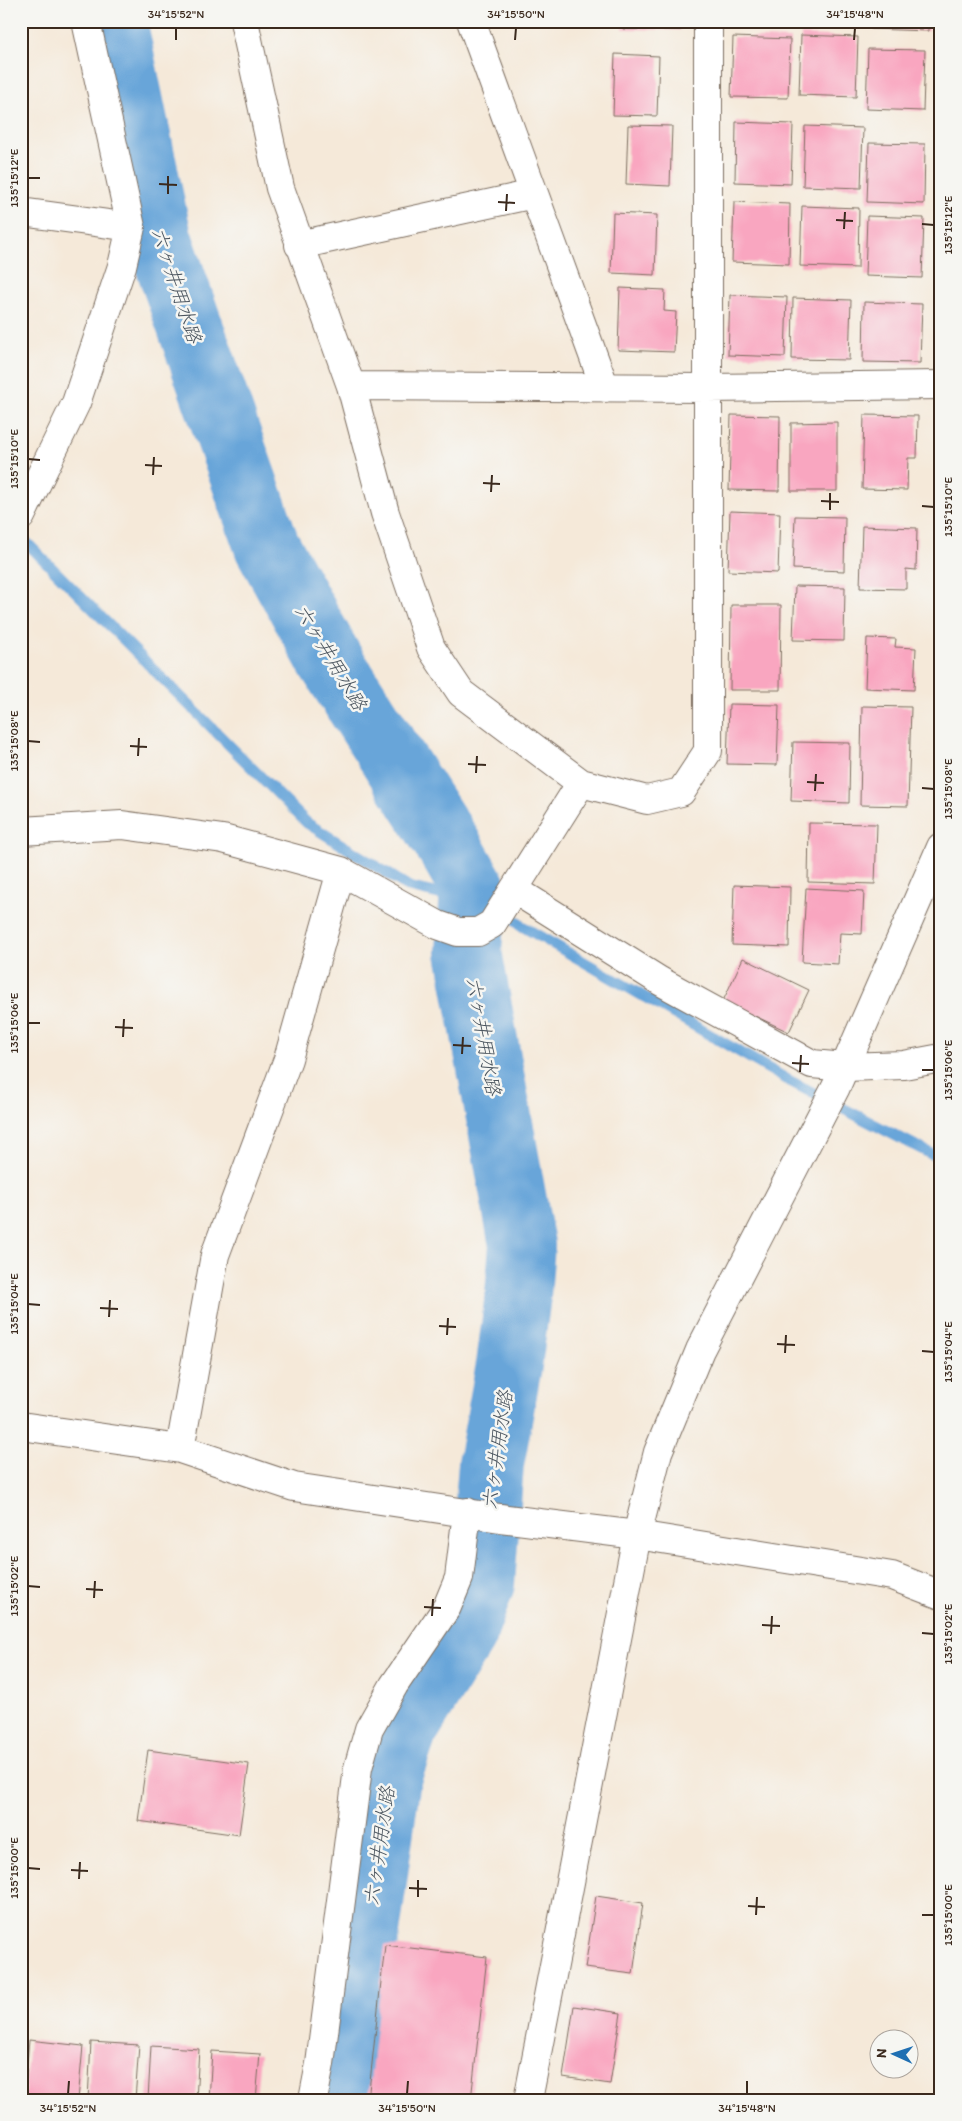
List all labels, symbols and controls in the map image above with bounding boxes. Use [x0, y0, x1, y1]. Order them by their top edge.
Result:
text: 34°15'52"N [148, 7, 204, 21]
text: 34°15'50"N [487, 7, 545, 21]
text: 34°15'48"N [826, 7, 884, 21]
text: 135°15'12"E [7, 148, 21, 207]
text: 135°15'12"E [941, 195, 955, 254]
water label: 六ヶ井用水路 [147, 224, 207, 347]
text: 135°15'10"E [7, 429, 21, 489]
text: 135°15'10"E [941, 477, 955, 537]
water label: 六ヶ井用水路 [290, 599, 373, 715]
text: 135°15'08"E [7, 710, 21, 772]
text: 135°15'08"E [941, 758, 955, 820]
water label: 六ヶ井用水路 [462, 975, 506, 1098]
text: 135°15'06"E [7, 992, 21, 1053]
text: 135°15'06"E [941, 1039, 955, 1100]
text: 135°15'04"E [7, 1273, 21, 1335]
text: 135°15'04"E [941, 1321, 955, 1383]
water label: 六ヶ井用水路 [477, 1388, 517, 1511]
text: 135°15'02"E [7, 1555, 21, 1616]
text: 135°15'02"E [941, 1603, 955, 1664]
water label: 六ヶ井用水路 [359, 1784, 399, 1907]
text: 135°15'00"E [7, 1837, 21, 1899]
text: 135°15'00"E [941, 1884, 955, 1946]
north arrow [870, 2028, 920, 2078]
text: N [873, 2048, 890, 2059]
text: 34°15'52"N [40, 2101, 96, 2115]
text: 34°15'50"N [378, 2101, 436, 2115]
text: 34°15'48"N [718, 2101, 776, 2115]

